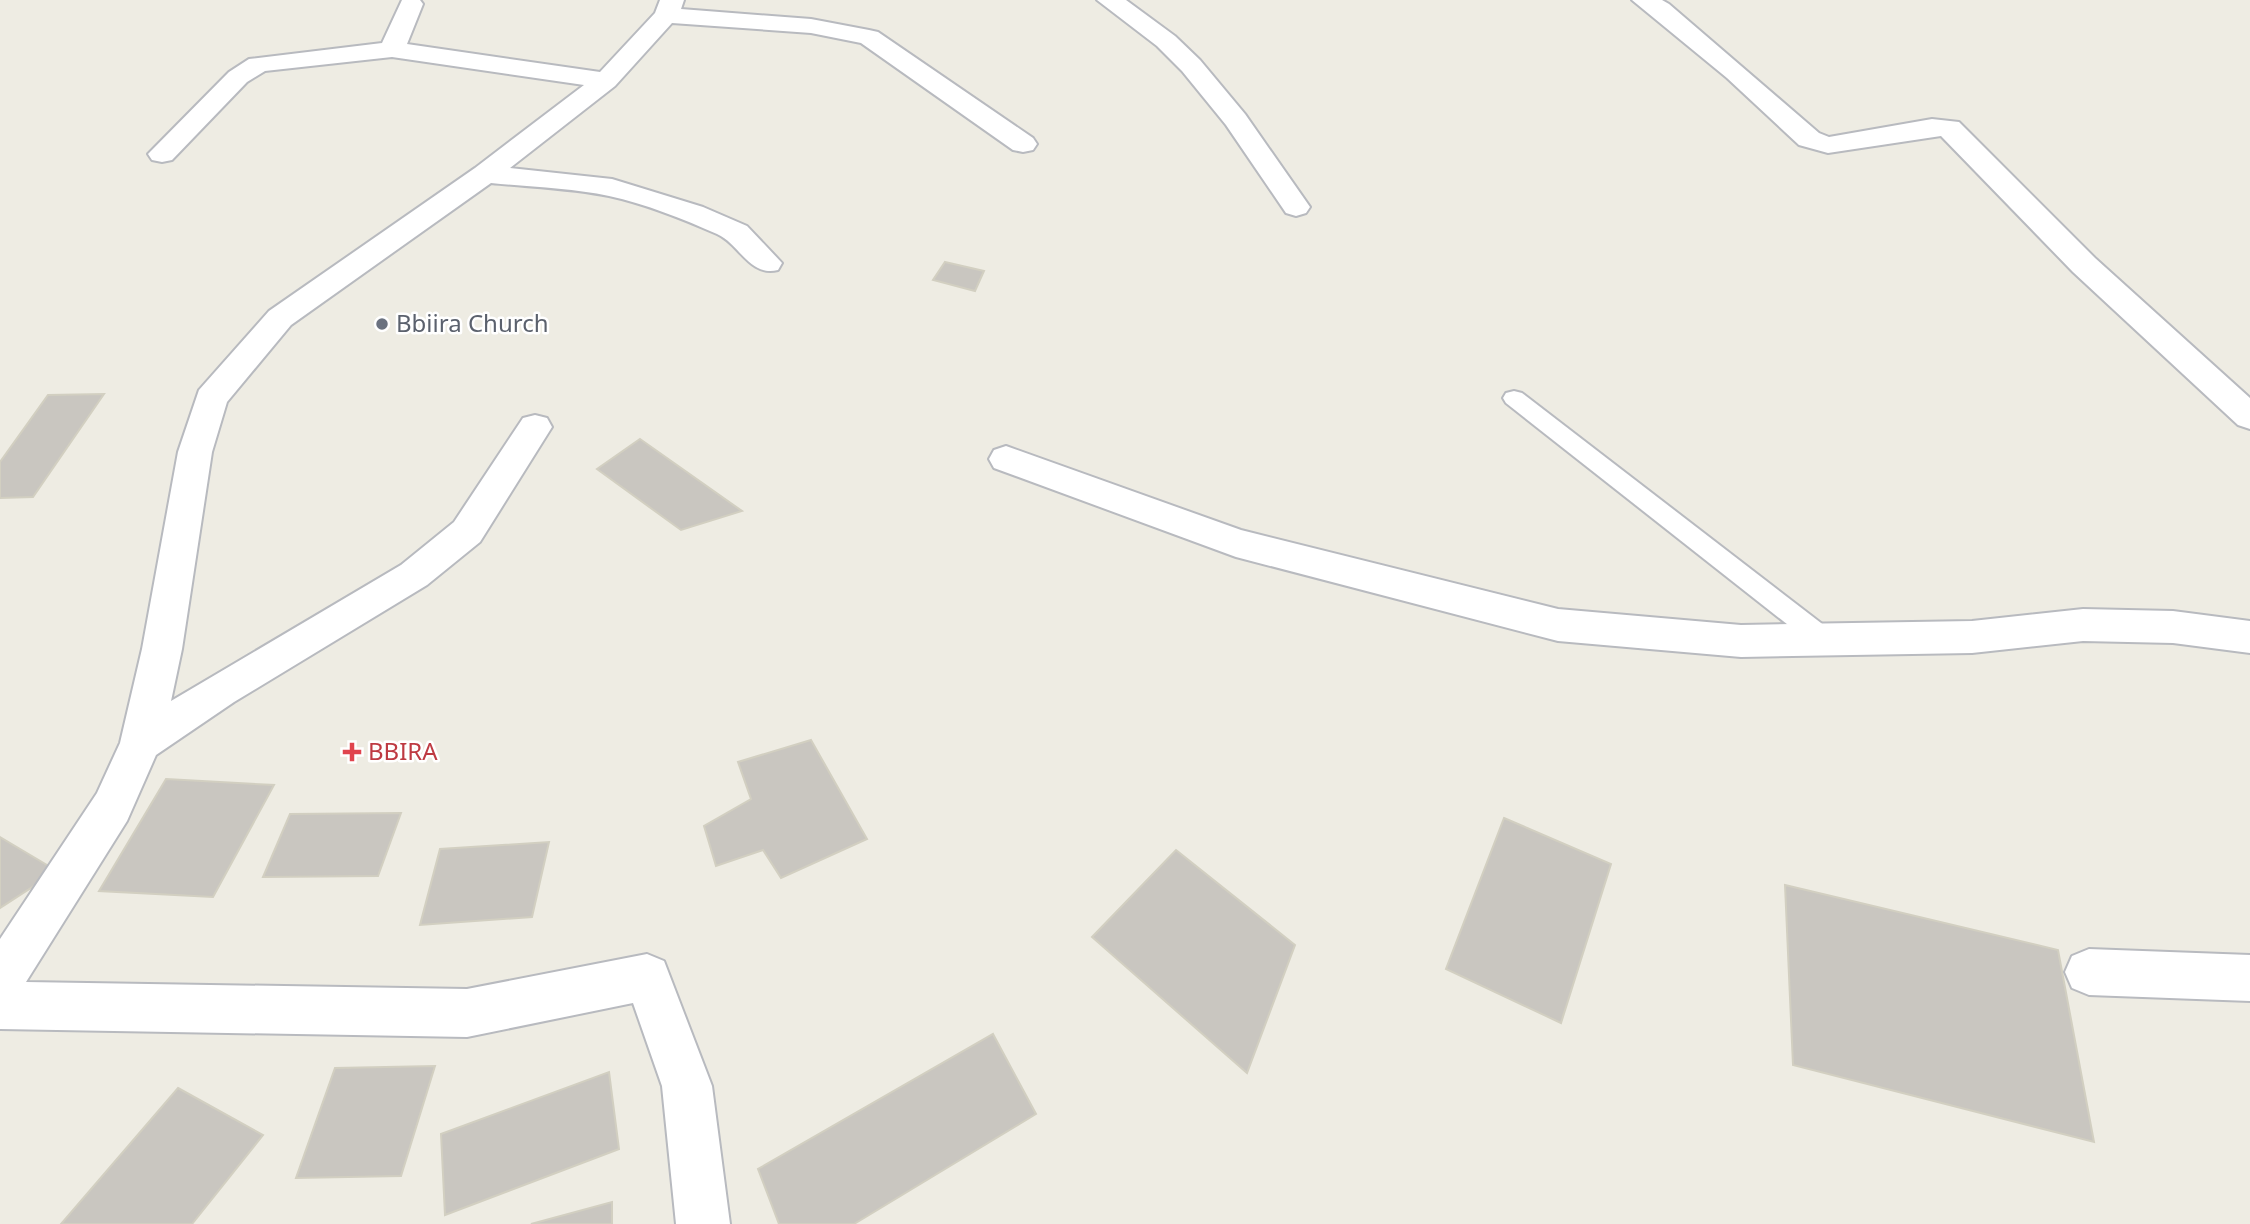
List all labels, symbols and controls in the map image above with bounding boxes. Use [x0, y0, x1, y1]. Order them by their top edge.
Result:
place label: Bbiira Church [396, 306, 549, 339]
marker: Bbiira Church [374, 316, 390, 332]
place label: BBIRA [368, 734, 438, 767]
marker: BBIRA [342, 742, 362, 762]

